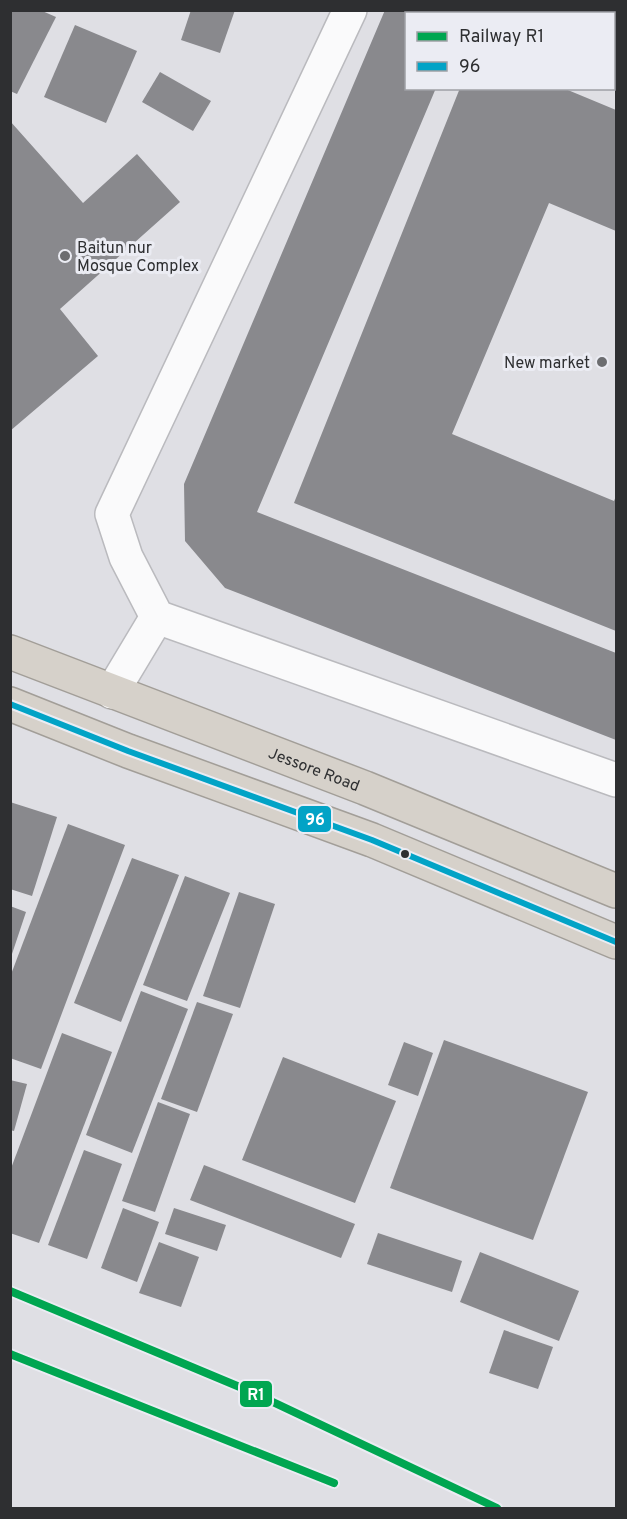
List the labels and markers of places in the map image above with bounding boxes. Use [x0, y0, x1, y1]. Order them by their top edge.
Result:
place label: Baitun nur Mosque Complex [77, 239, 199, 277]
marker: Baitun nur Mosque Complex [58, 249, 72, 263]
place label: New market [504, 354, 590, 374]
marker: New market [595, 355, 609, 369]
unlabelled marker [399, 848, 411, 860]

